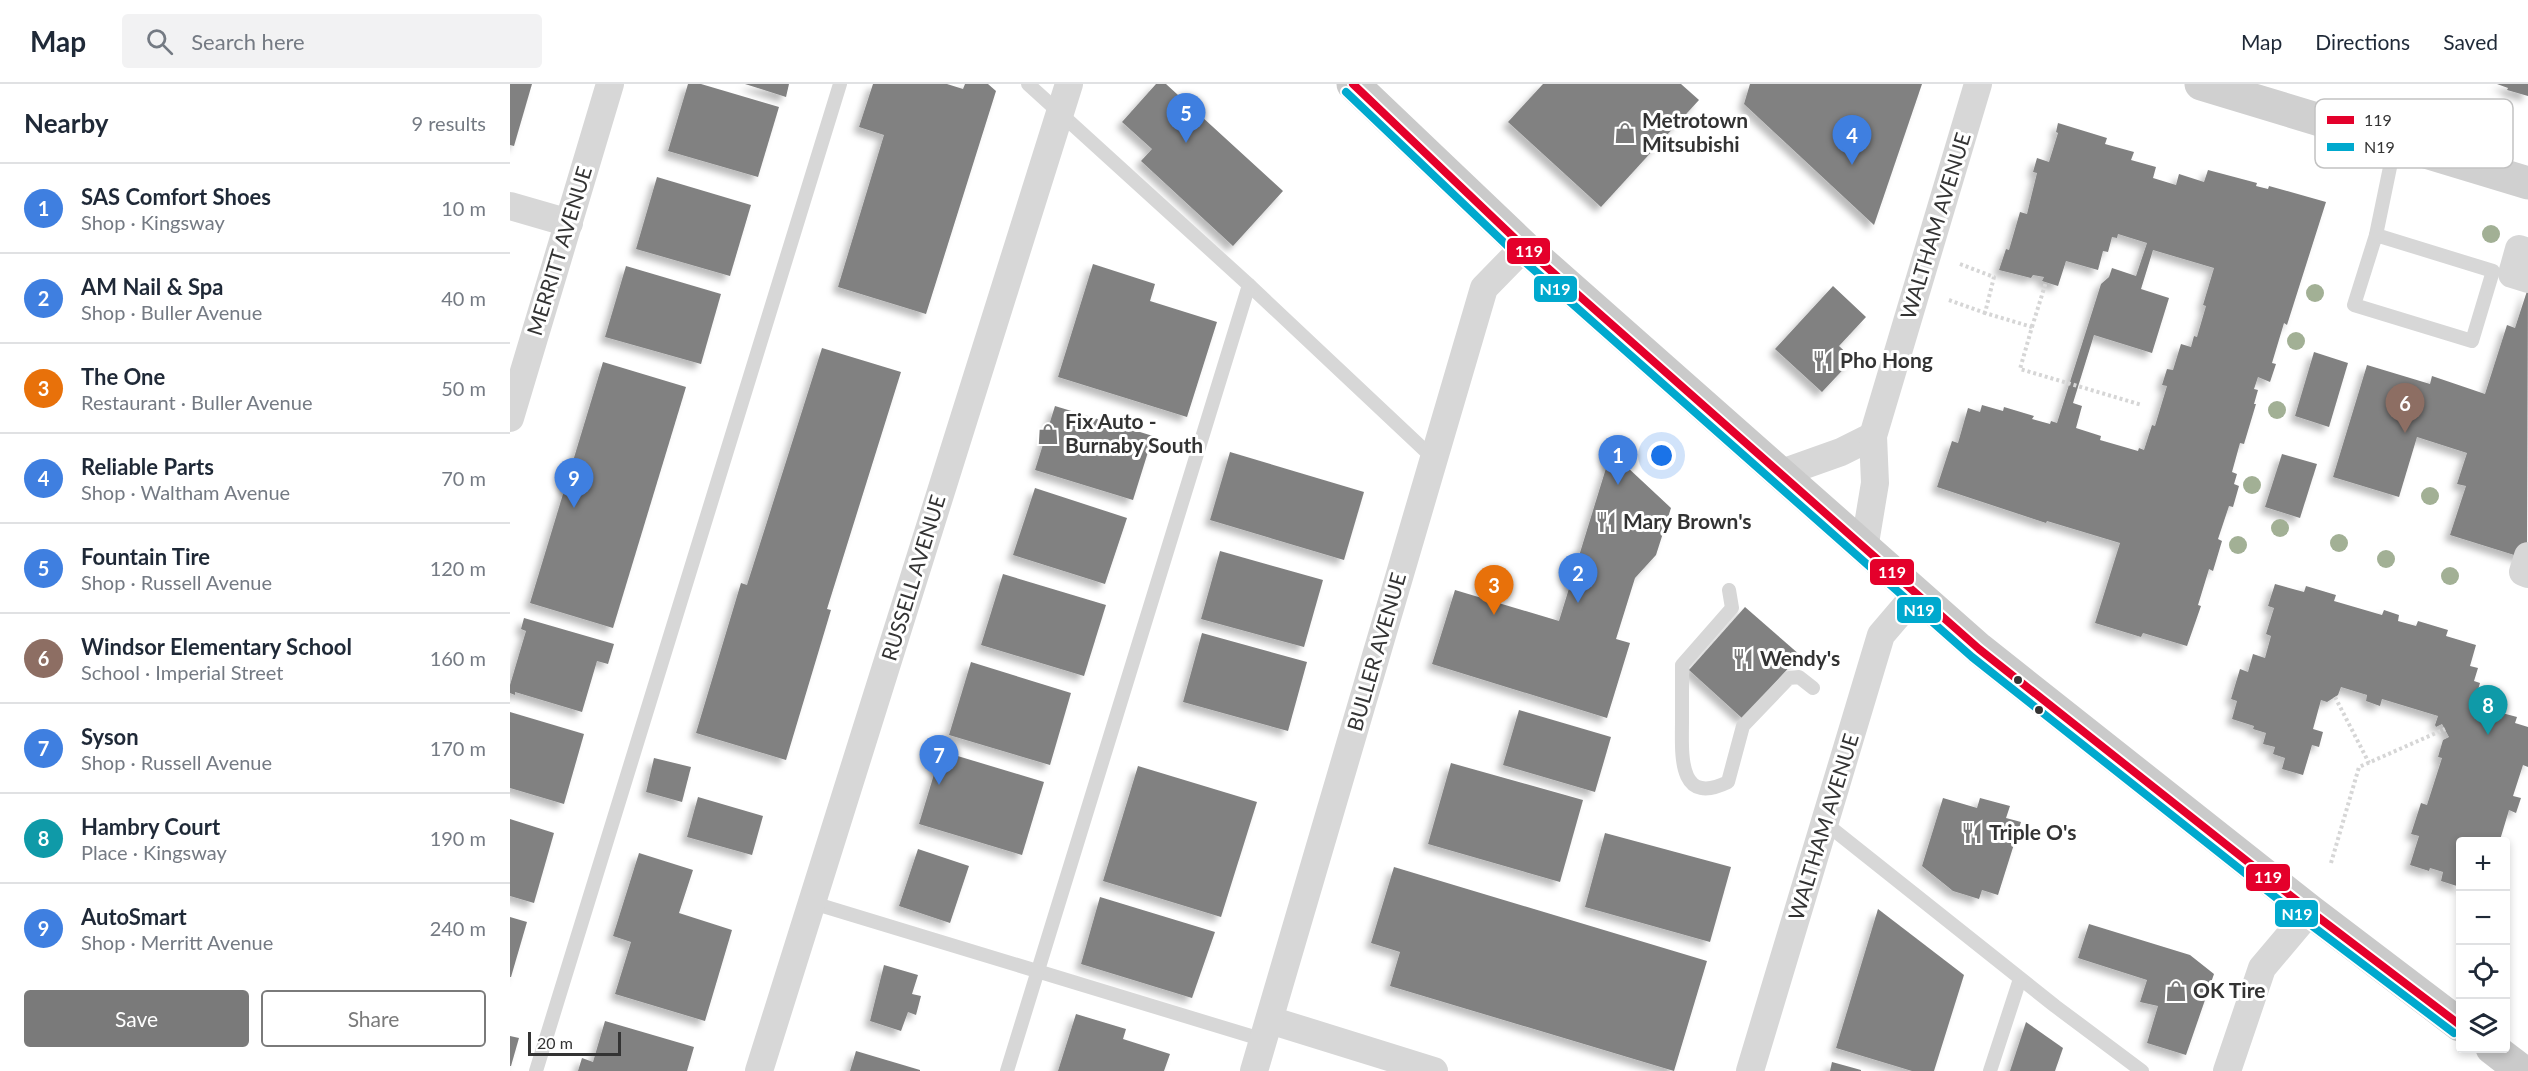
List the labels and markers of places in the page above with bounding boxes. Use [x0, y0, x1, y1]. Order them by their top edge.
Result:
pin: 5 [1166, 94, 1206, 143]
place label: Metrotown Mitsubishi [1642, 107, 1748, 156]
pin: 4 [1832, 116, 1872, 165]
shop icon: Metrotown Mitsubishi [1613, 121, 1637, 145]
place label: Pho Hong [1840, 347, 1933, 372]
restaurant icon: Pho Hong [1811, 349, 1835, 373]
pin: 6 [2386, 384, 2424, 433]
place label: Fix Auto - Burnaby South [1065, 408, 1203, 457]
shop icon: Fix Auto - Burnaby South [1036, 422, 1060, 446]
pin: 1 [1598, 436, 1638, 485]
pin: 9 [554, 458, 594, 508]
place label: Mary Brown's [1623, 508, 1752, 533]
restaurant icon: Mary Brown's [1594, 510, 1618, 534]
pin: 2 [1558, 554, 1598, 603]
pin: 3 [1474, 566, 1514, 615]
place label: Wendy's [1760, 645, 1840, 670]
restaurant icon: Wendy's [1731, 647, 1755, 671]
unlabelled marker [2012, 674, 2024, 686]
pin: 8 [2468, 686, 2508, 735]
unlabelled marker [2033, 704, 2045, 716]
pin: 7 [920, 736, 958, 785]
place label: Triple O's [1989, 819, 2077, 844]
restaurant icon: Triple O's [1960, 821, 1984, 845]
place label: OK Tire [2193, 977, 2265, 1002]
shop icon: OK Tire [2164, 979, 2188, 1003]

